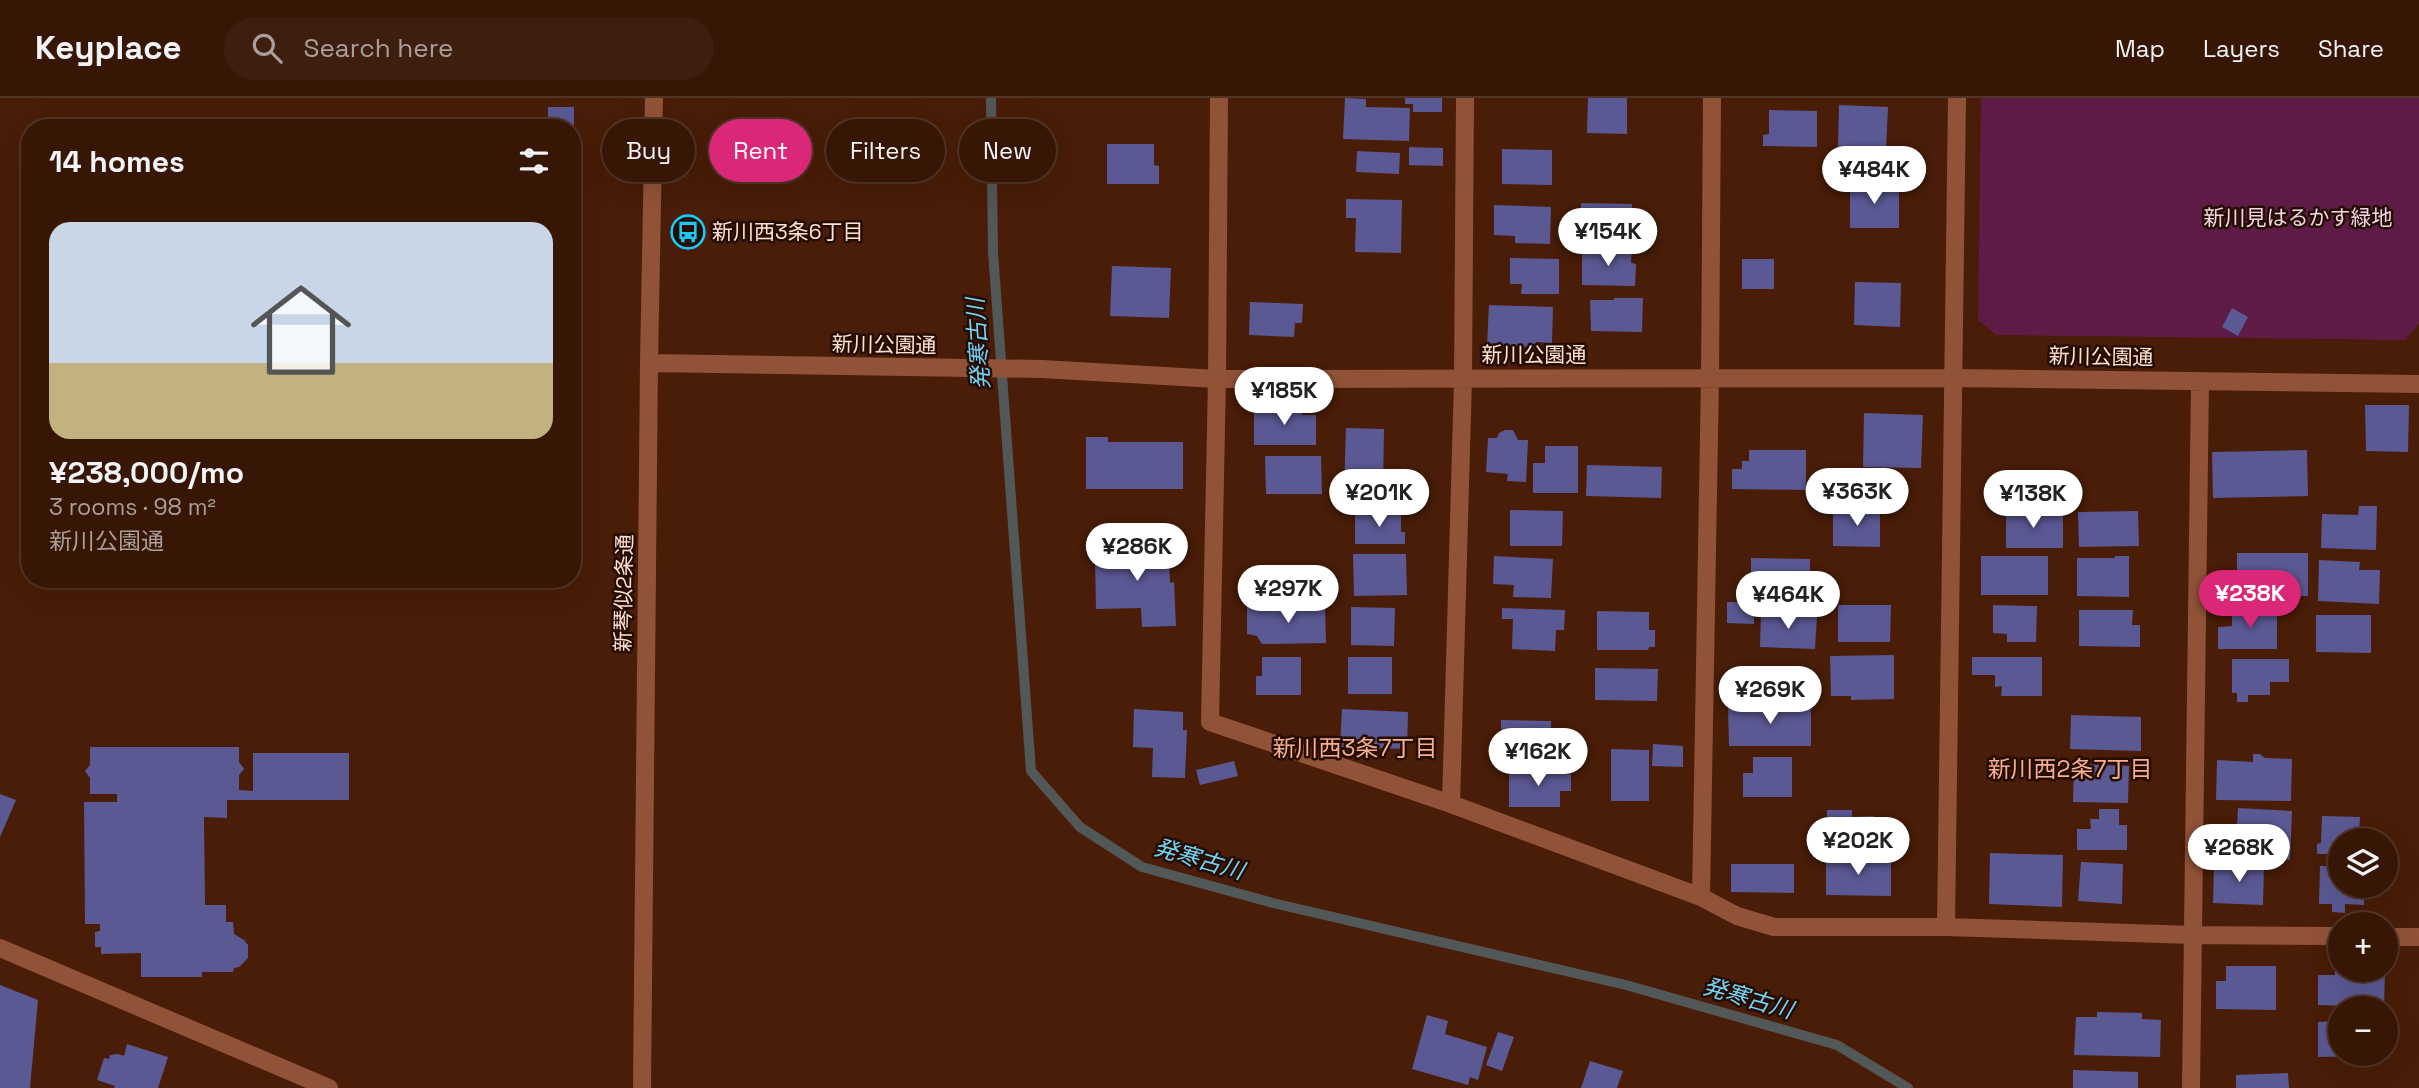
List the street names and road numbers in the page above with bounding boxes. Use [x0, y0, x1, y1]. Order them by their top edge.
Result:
street label: 新川公園通 [831, 330, 937, 359]
street label: 新川公園通 [1482, 341, 1587, 368]
street label: 新川公園通 [2048, 342, 2154, 371]
street label: 新琴似2条通 [609, 534, 638, 652]

